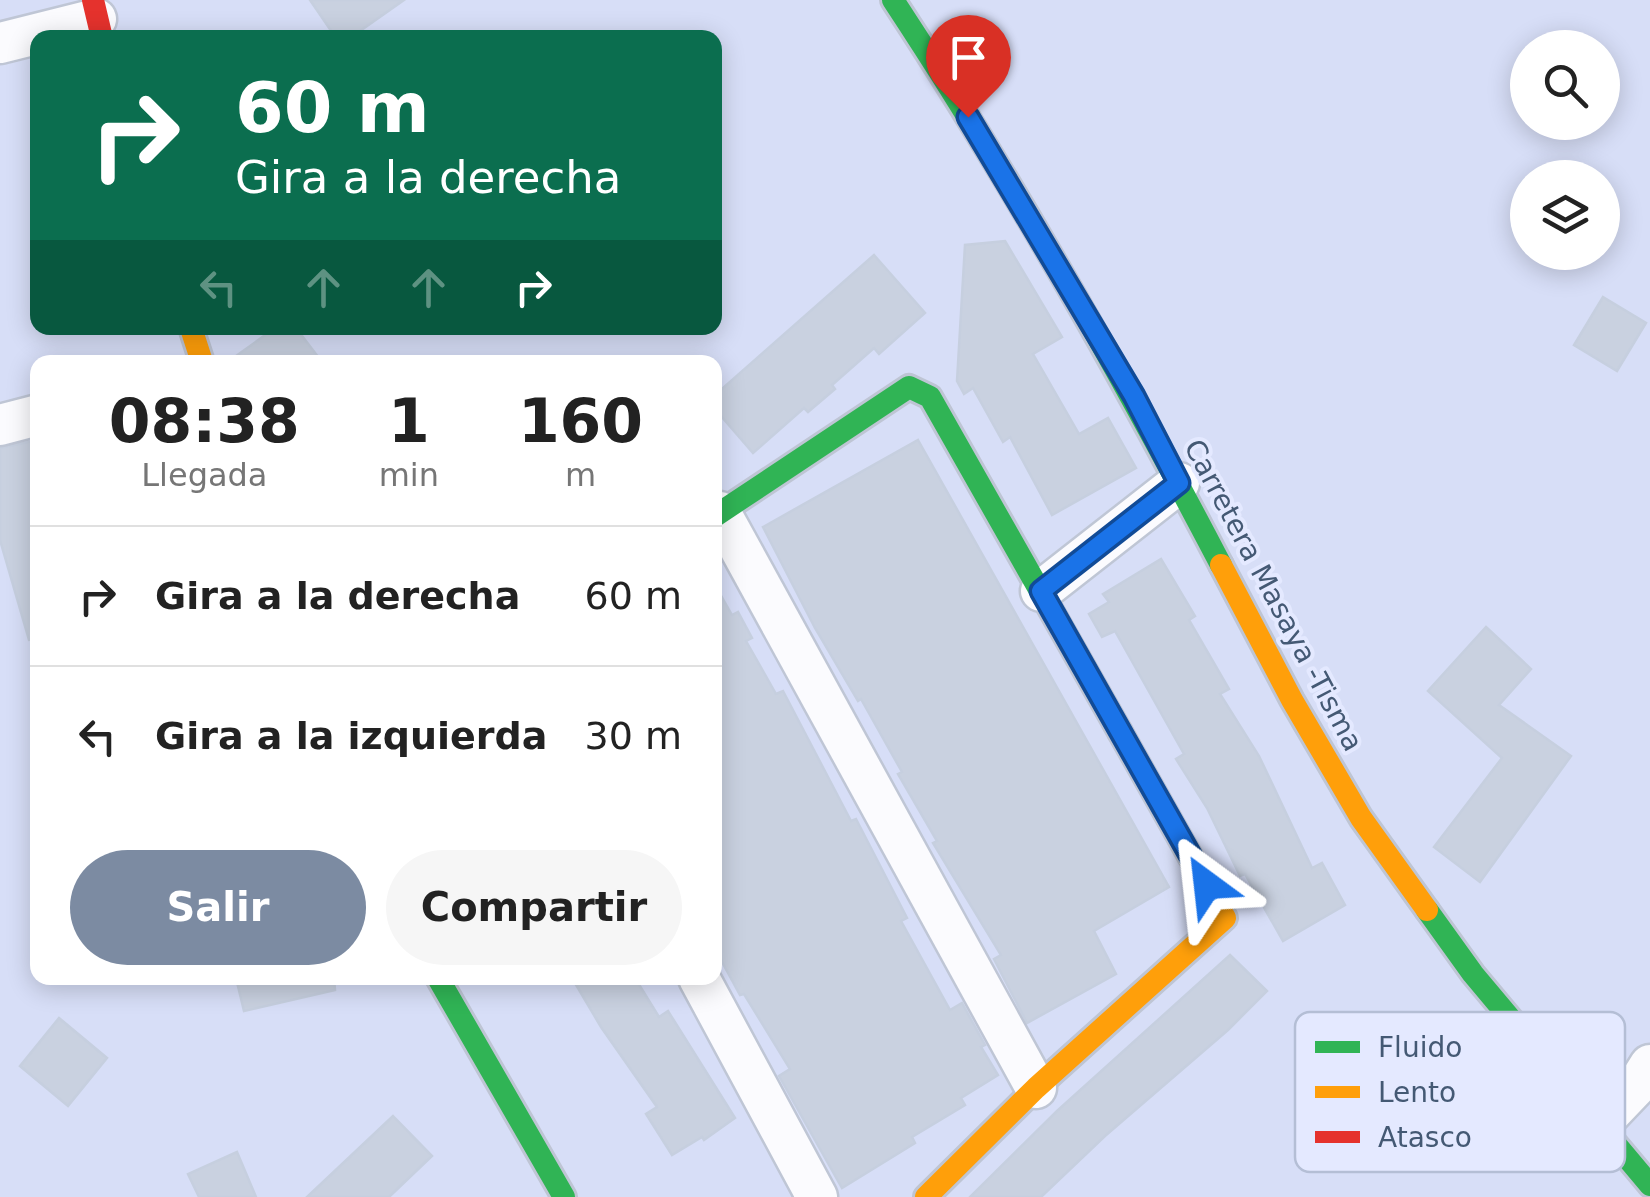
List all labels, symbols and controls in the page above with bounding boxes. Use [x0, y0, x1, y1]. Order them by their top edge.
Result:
pin [926, 15, 1011, 118]
icon: arrive [941, 30, 996, 85]
map controls [1510, 30, 1620, 270]
button: search [1510, 30, 1620, 140]
text: 60 m [235, 67, 430, 149]
icon: right [70, 70, 200, 200]
text: Gira a la derecha [235, 151, 621, 204]
button: layers [1510, 160, 1620, 270]
icon: left [191, 260, 246, 315]
icon: ahead [296, 260, 351, 315]
icon: ahead [401, 260, 456, 315]
icon: right [506, 260, 561, 315]
text: 08:38 [109, 386, 300, 456]
text: 1 [388, 386, 430, 456]
text: 160 [518, 386, 643, 456]
street label: Carretera Masaya -Tisma [1177, 434, 1370, 757]
text: Llegada [141, 456, 267, 494]
text: min [379, 456, 439, 494]
text: m [565, 456, 596, 494]
icon: right [70, 569, 125, 624]
text: Gira a la derecha [155, 574, 520, 618]
text: 60 m [585, 574, 682, 618]
icon: left [70, 709, 125, 764]
text: Gira a la izquierda [155, 714, 547, 758]
text: 30 m [585, 714, 682, 758]
position arrow [1155, 833, 1259, 937]
button: Salir [70, 850, 366, 965]
button: Compartir [386, 850, 682, 965]
legend [1295, 1012, 1625, 1172]
text: Fluido [1378, 1031, 1462, 1064]
text: Lento [1378, 1076, 1456, 1109]
text: Atasco [1378, 1121, 1472, 1154]

